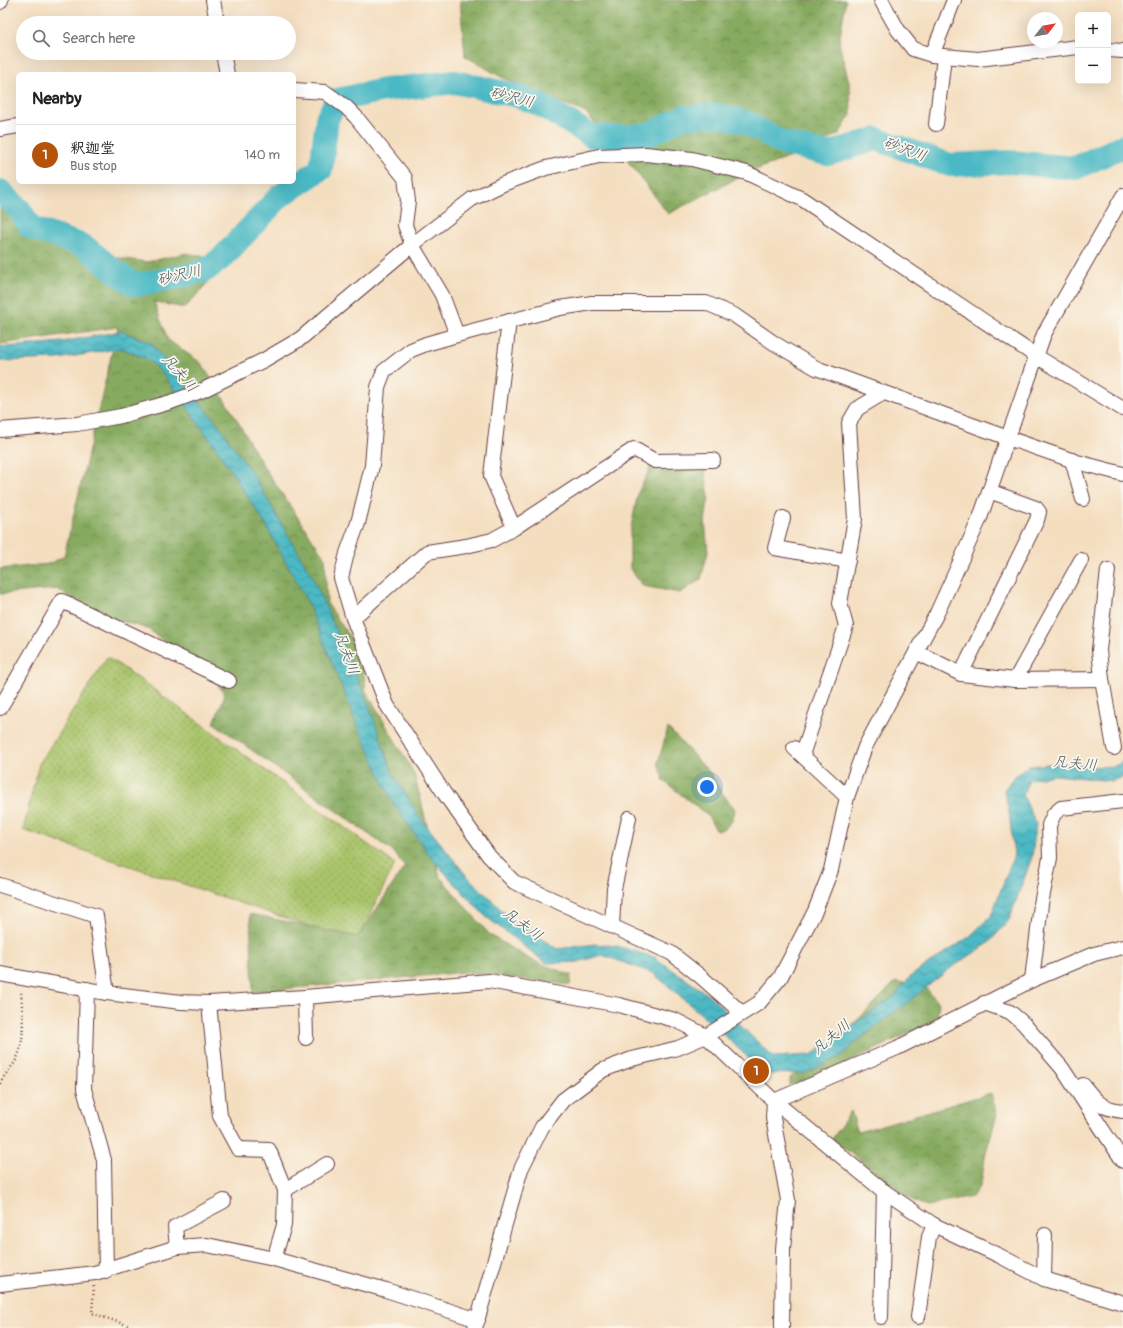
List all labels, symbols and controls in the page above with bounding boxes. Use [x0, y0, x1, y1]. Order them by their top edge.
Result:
north arrow [1027, 12, 1063, 48]
map controls [1075, 12, 1111, 84]
button: + [1075, 12, 1111, 48]
search box [16, 16, 296, 60]
icon: search [30, 27, 52, 49]
text: Search here [62, 29, 135, 48]
button: − [1075, 48, 1111, 84]
water label: 砂沢川 [488, 83, 536, 112]
text: Nearby [32, 88, 81, 109]
water label: 砂沢川 [880, 133, 929, 166]
text: 釈迦堂 [70, 139, 115, 158]
text: 1 [42, 147, 48, 163]
text: 140 m [244, 147, 280, 163]
text: Bus stop [70, 158, 117, 174]
water label: 砂沢川 [155, 261, 203, 290]
water label: 凡夫川 [158, 350, 202, 397]
water label: 凡夫川 [330, 629, 363, 678]
water label: 凡夫川 [1052, 752, 1098, 775]
your location [697, 777, 717, 797]
water label: 凡夫川 [499, 903, 546, 946]
water label: 凡夫川 [808, 1016, 855, 1059]
pin: 1 [743, 1056, 769, 1086]

